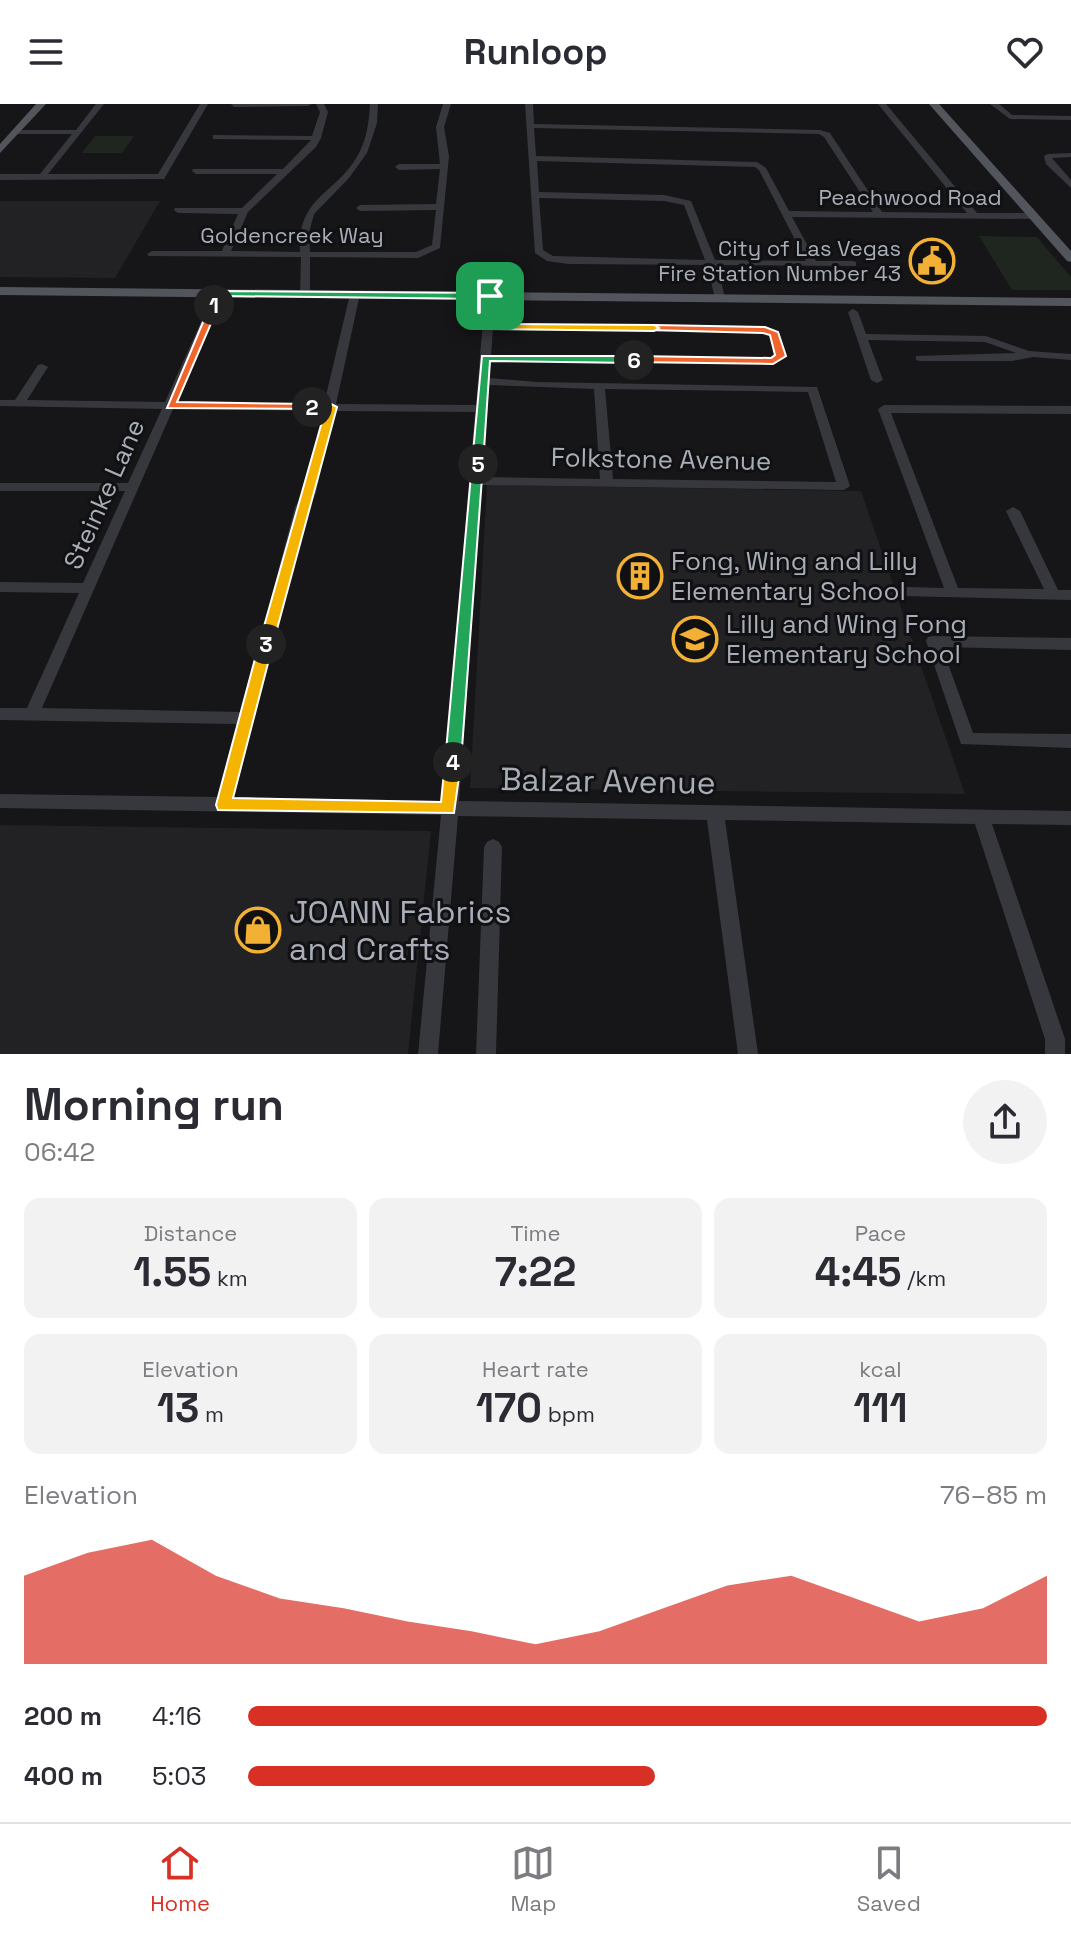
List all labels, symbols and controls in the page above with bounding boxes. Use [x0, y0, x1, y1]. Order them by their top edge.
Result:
text: Runloop [464, 29, 607, 75]
icon: menu [24, 30, 68, 74]
icon: heart [1003, 30, 1047, 74]
street label: Peachwood Road [818, 183, 1002, 211]
street label: Goldencreek Way [200, 221, 384, 249]
place label: City of Las Vegas Fire Station Number 43 [658, 234, 901, 287]
public building icon: City of Las Vegas Fire Station Number 43 [908, 237, 956, 285]
pin [456, 262, 524, 330]
icon: arrive [468, 274, 512, 318]
pin: 1 [194, 285, 234, 325]
text: 1 [209, 291, 219, 319]
pin: 6 [614, 340, 654, 380]
text: 6 [627, 346, 641, 374]
pin: 2 [292, 387, 332, 427]
text: 2 [305, 393, 319, 421]
street label: Steinke Lane [56, 414, 152, 574]
street label: Folkstone Avenue [551, 440, 771, 478]
pin: 5 [458, 444, 498, 484]
text: 5 [471, 450, 485, 478]
place label: Fong, Wing and Lilly Elementary School [671, 544, 918, 608]
building icon: Fong, Wing and Lilly Elementary School [616, 552, 664, 600]
place label: Lilly and Wing Fong Elementary School [726, 607, 967, 671]
school or university icon: Lilly and Wing Fong Elementary School [671, 615, 719, 663]
pin: 3 [246, 624, 286, 664]
text: 3 [259, 630, 273, 658]
pin: 4 [433, 742, 473, 782]
text: 4 [446, 748, 460, 776]
street label: Balzar Avenue [500, 759, 716, 803]
place label: JOANN Fabrics and Crafts [289, 892, 512, 969]
shop icon: JOANN Fabrics and Crafts [234, 906, 282, 954]
text: Morning run [24, 1077, 284, 1133]
button: share [963, 1080, 1047, 1164]
text: 06:42 [24, 1135, 95, 1169]
text: Distance [144, 1219, 237, 1247]
text: Time [510, 1219, 561, 1247]
text: Pace [855, 1219, 906, 1247]
text: 1.55 [133, 1247, 211, 1298]
text: 7:22 [495, 1247, 576, 1298]
text: 4:45 [815, 1247, 902, 1298]
text: km [211, 1264, 248, 1292]
text: /km [902, 1264, 946, 1292]
text: Elevation [142, 1355, 239, 1383]
text: Heart rate [482, 1355, 589, 1383]
text: kcal [859, 1355, 902, 1383]
text: 13 [157, 1383, 199, 1434]
text: 170 [476, 1383, 542, 1434]
text: 111 [853, 1383, 908, 1434]
text: m [199, 1400, 224, 1428]
text: bpm [542, 1400, 595, 1428]
text: Elevation [24, 1478, 138, 1512]
text: 76–85 m [940, 1478, 1047, 1512]
text: 200 m [24, 1699, 102, 1733]
text: 4:16 [152, 1699, 202, 1733]
text: 400 m [24, 1759, 103, 1793]
text: 5:03 [152, 1759, 207, 1793]
tab: Home [150, 1841, 210, 1917]
tab: Map [510, 1841, 556, 1917]
tab: Saved [857, 1841, 921, 1917]

